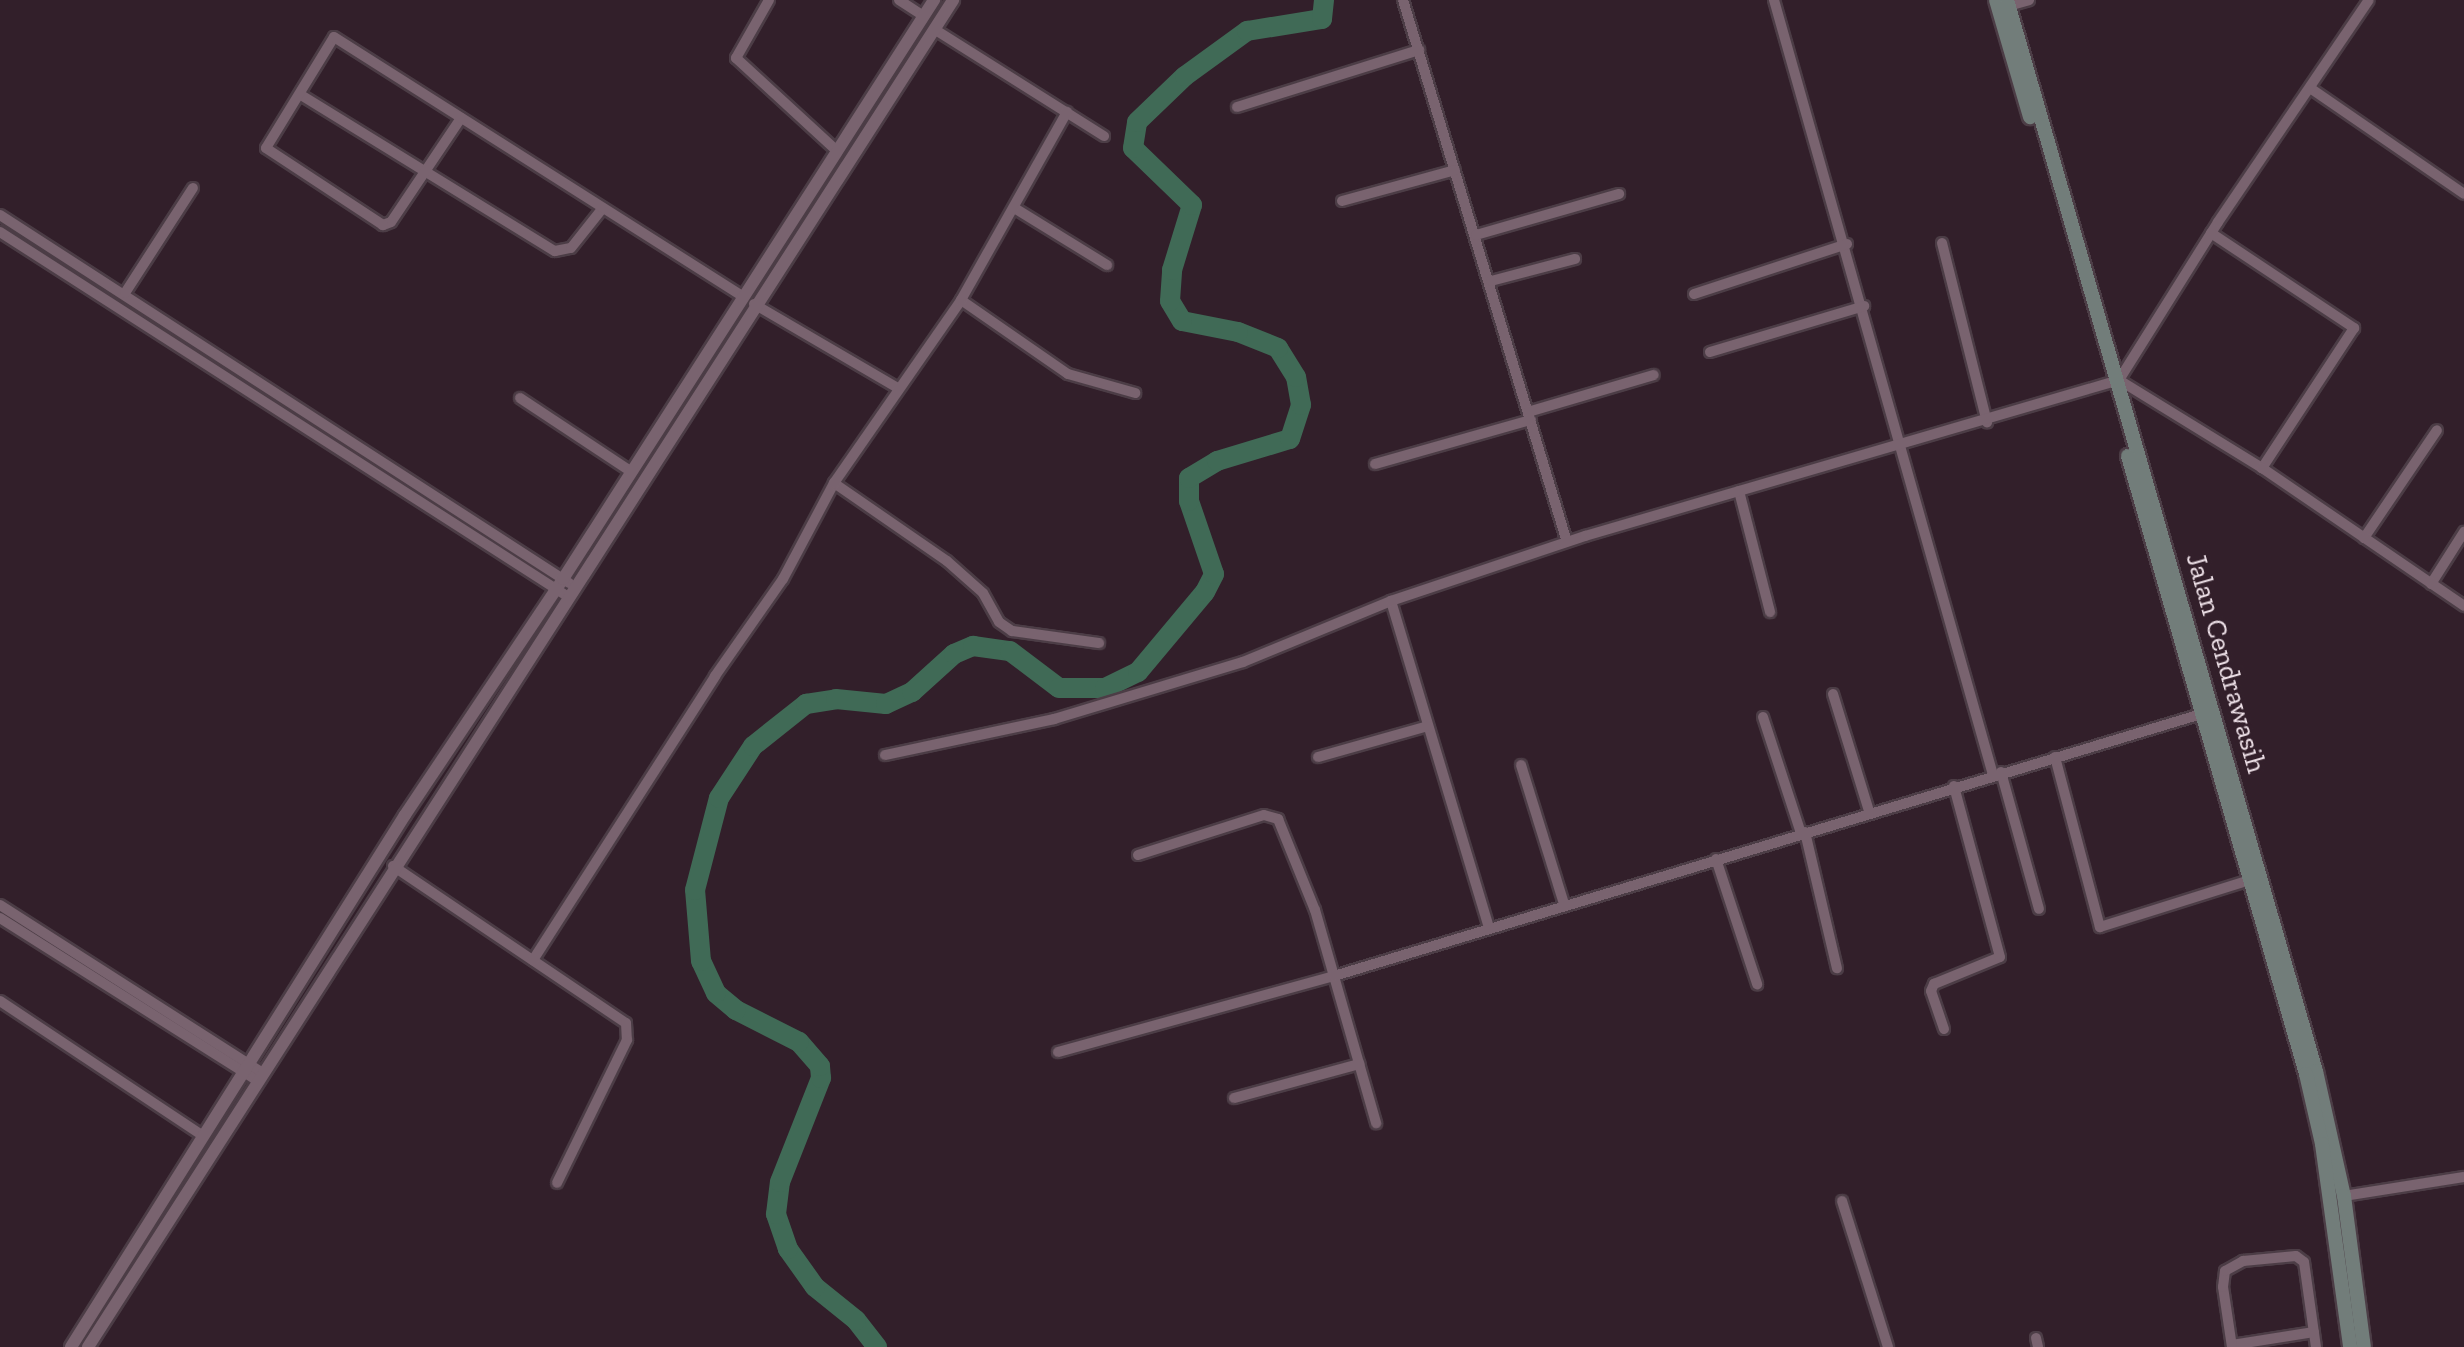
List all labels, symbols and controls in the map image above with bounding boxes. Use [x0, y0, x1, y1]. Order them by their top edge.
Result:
street label: Jalan Cendrawasih [2179, 549, 2273, 777]

